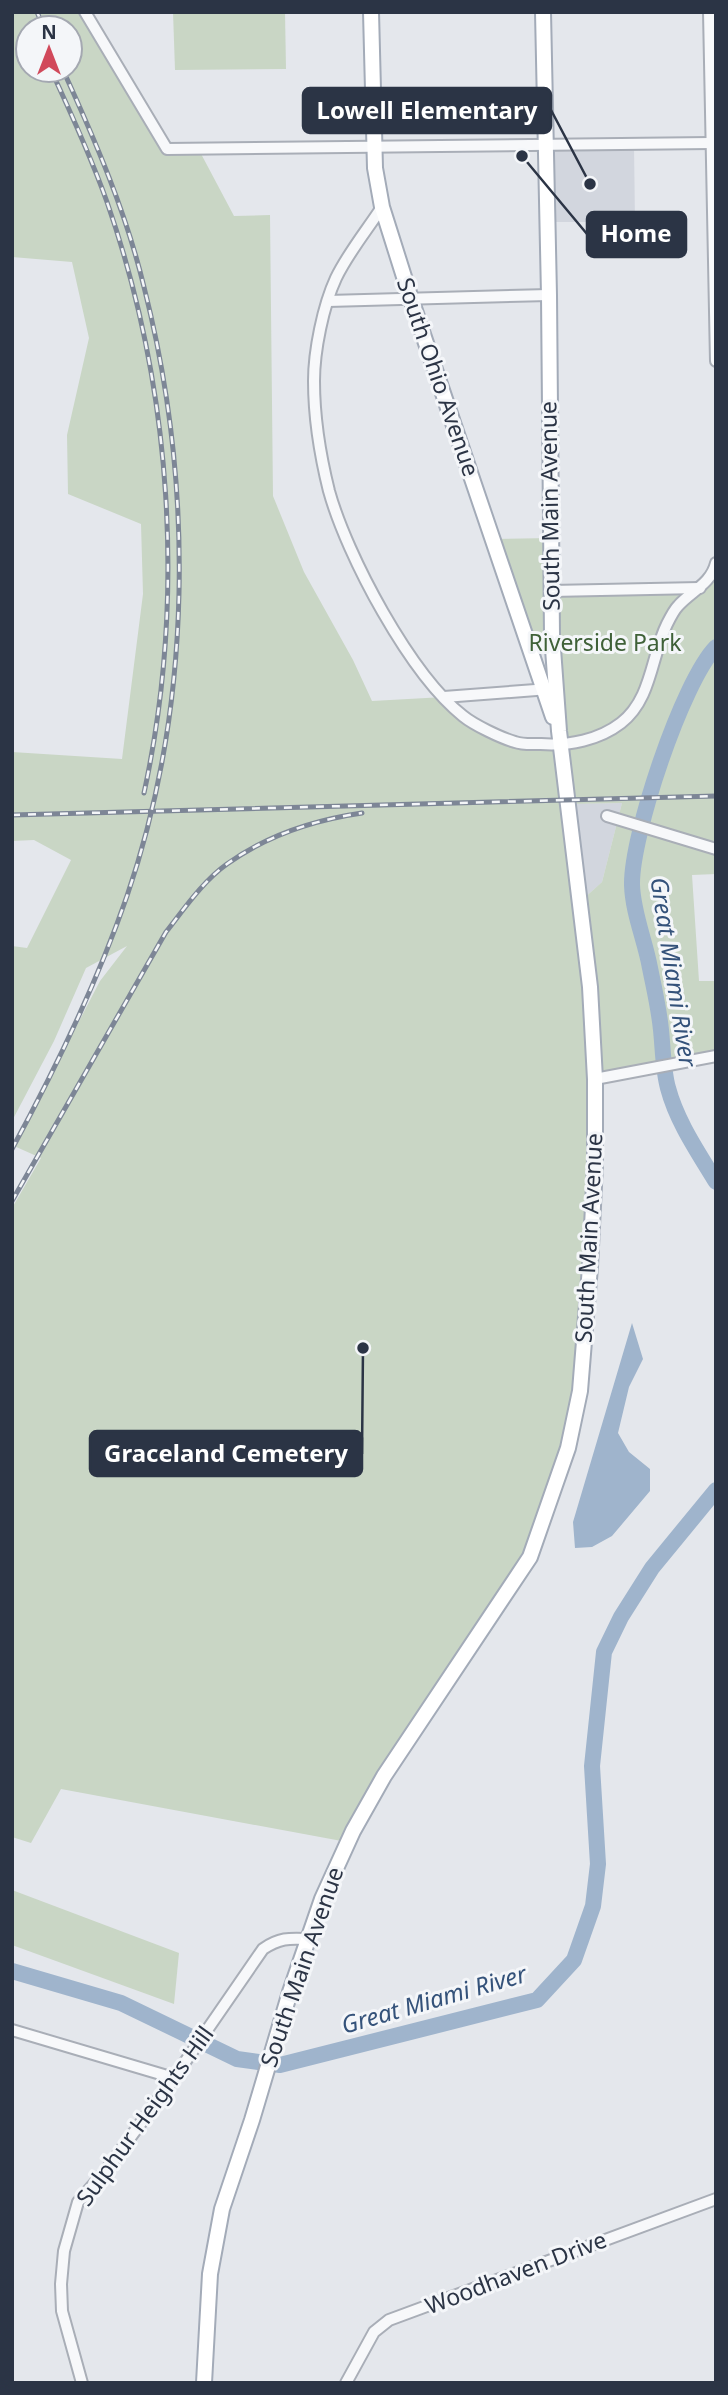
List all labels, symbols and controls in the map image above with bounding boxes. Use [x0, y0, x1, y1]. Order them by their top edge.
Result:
north arrow [14, 14, 84, 84]
text: N [41, 19, 57, 45]
callout: Lowell Elementary [303, 88, 551, 133]
text: Lowell Elementary [317, 93, 538, 126]
callout: Home [587, 212, 686, 257]
text: Home [600, 216, 672, 249]
street label: South Ohio Avenue [390, 273, 488, 480]
street label: South Main Avenue [531, 401, 567, 611]
park label: Riverside Park [528, 626, 682, 658]
water label: Great Miami River [643, 875, 706, 1070]
street label: South Main Avenue [567, 1132, 609, 1344]
callout: Graceland Cemetery [90, 1431, 362, 1476]
text: Graceland Cemetery [104, 1436, 348, 1469]
street label: South Main Avenue [252, 1862, 350, 2071]
water label: Great Miami River [337, 1956, 531, 2041]
street label: Sulphur Heights Hill [68, 2019, 220, 2212]
street label: Woodhaven Drive [420, 2223, 611, 2321]

